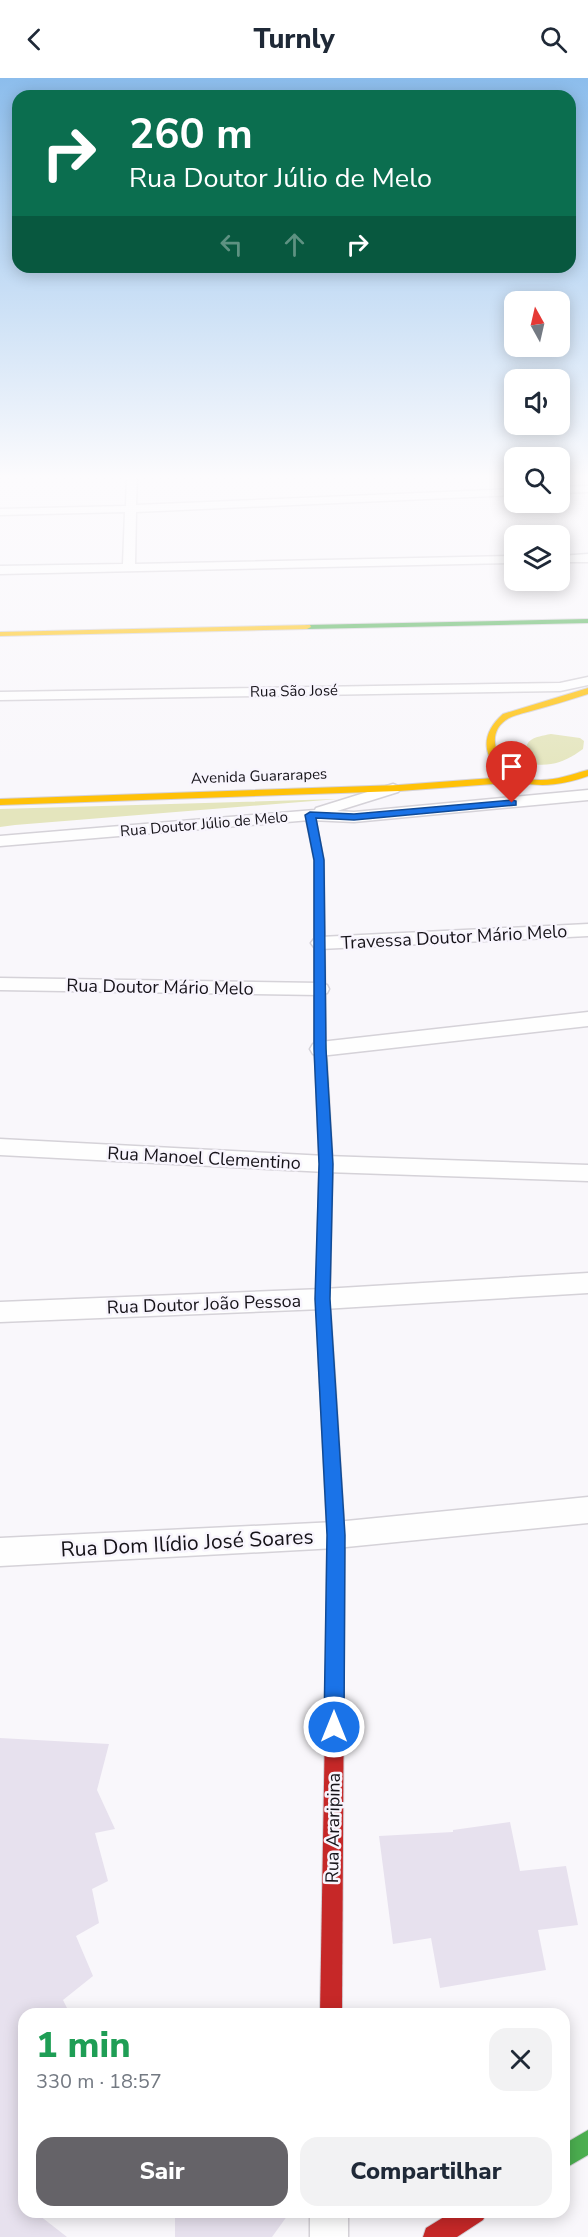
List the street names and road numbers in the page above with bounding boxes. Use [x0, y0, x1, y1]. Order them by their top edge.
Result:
street label: Rua São José [250, 680, 338, 702]
street label: Avenida Guararapes [191, 764, 327, 788]
street label: Rua Doutor Júlio de Melo [119, 807, 289, 841]
street label: Travessa Doutor Mário Melo [340, 919, 568, 955]
street label: Rua Doutor Mário Melo [66, 973, 254, 1001]
street label: Rua Manoel Clementino [107, 1141, 301, 1175]
street label: Rua Doutor João Pessoa [106, 1289, 302, 1319]
street label: Rua Dom Ilídio José Soares [60, 1522, 314, 1564]
street label: Rua Araripina [320, 1773, 346, 1883]

